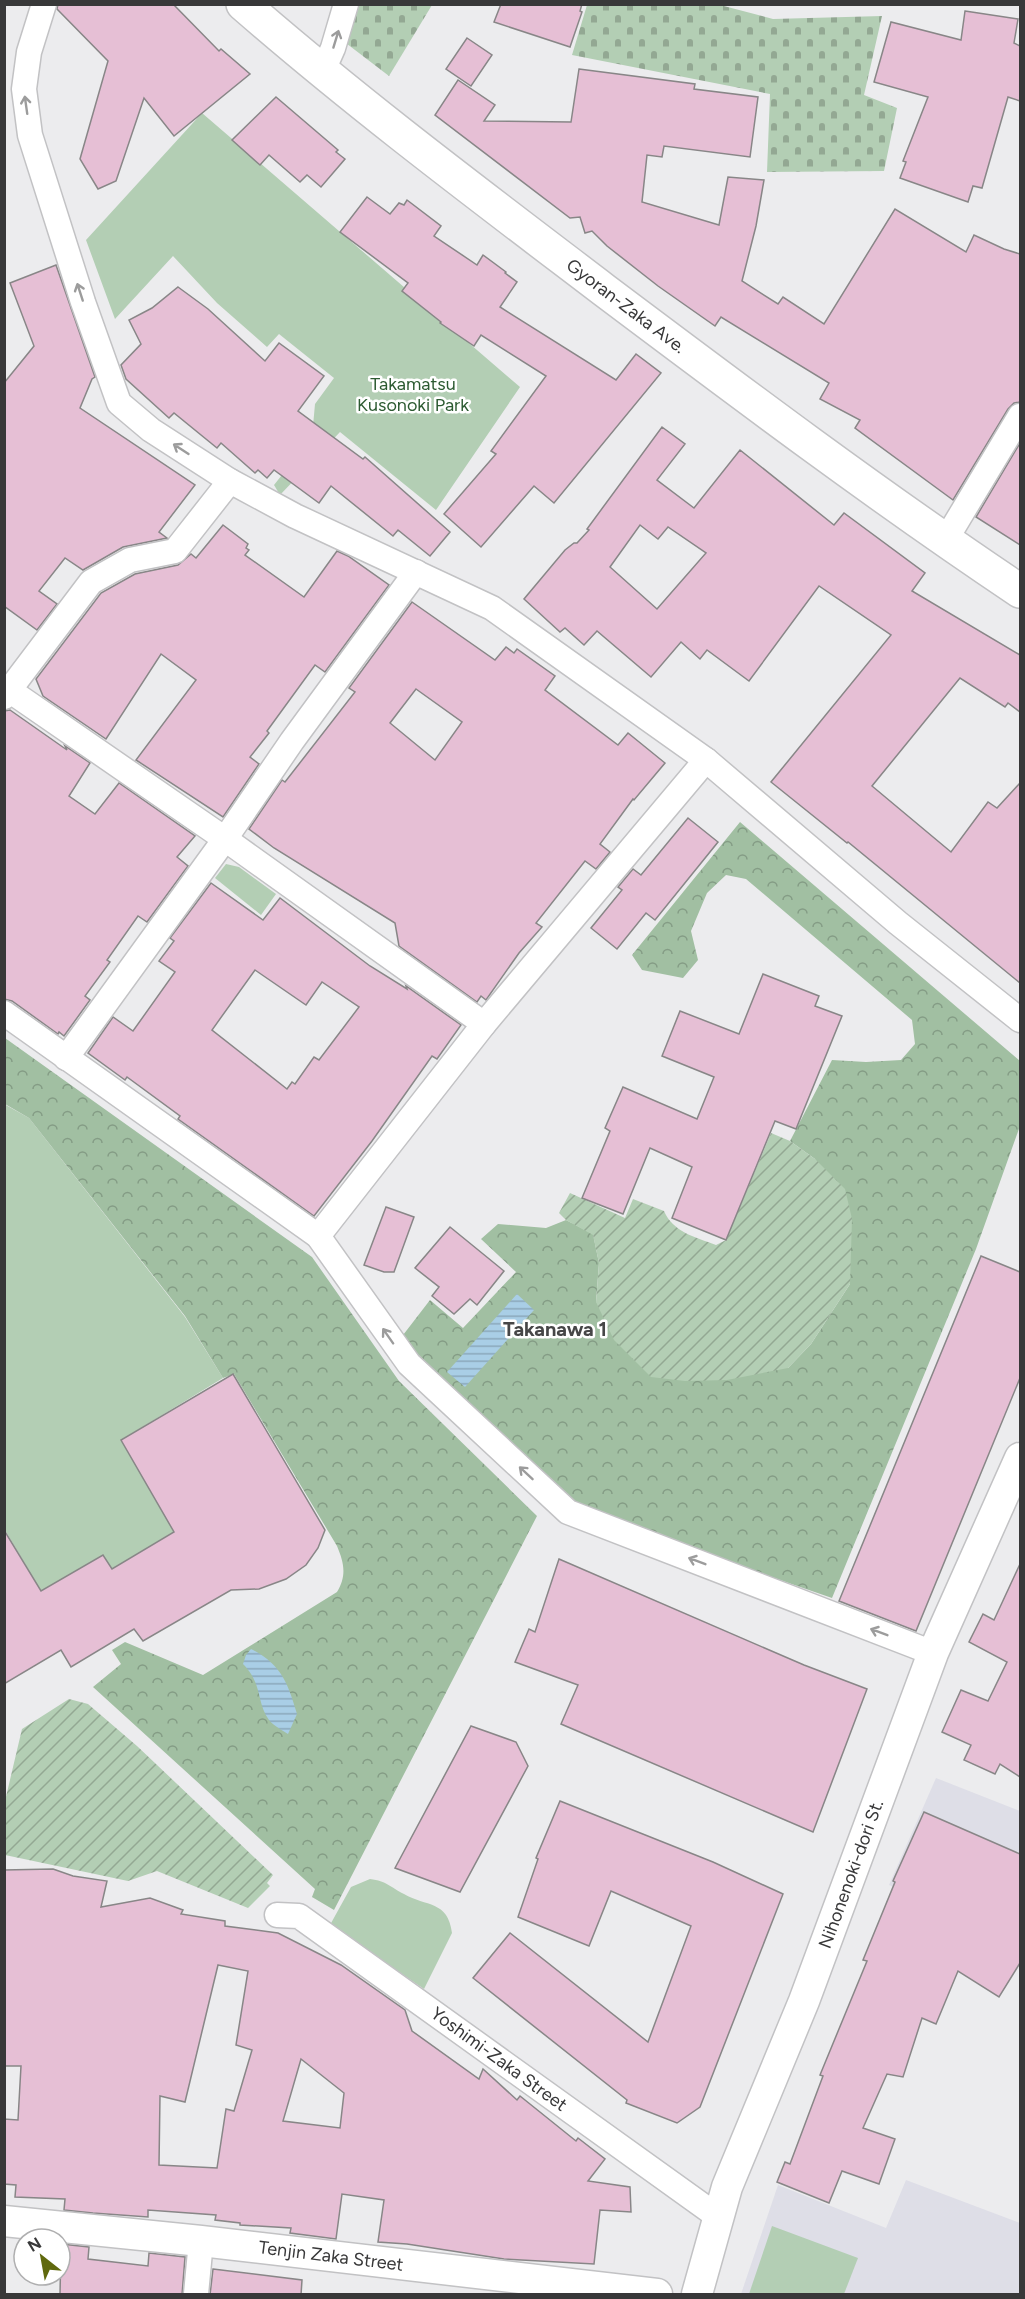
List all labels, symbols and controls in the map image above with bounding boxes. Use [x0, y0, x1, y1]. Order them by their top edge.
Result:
one-way arrow [331, 30, 342, 49]
one-way arrow [20, 96, 31, 116]
street label: Gyoran-Zaka Ave. [562, 254, 690, 358]
one-way arrow [73, 283, 84, 302]
park label: Takamatsu Kusonoki Park [357, 373, 469, 416]
one-way arrow [173, 443, 190, 456]
district label: Takanawa 1 [503, 1317, 607, 1341]
one-way arrow [382, 1328, 395, 1344]
one-way arrow [519, 1466, 534, 1480]
one-way arrow [688, 1555, 706, 1566]
one-way arrow [870, 1625, 888, 1636]
street label: Nihonenoki-dori St. [814, 1797, 888, 1951]
street label: Yoshimi-Zaka Street [427, 2002, 572, 2116]
north arrow [12, 2227, 72, 2287]
text: N [24, 2233, 45, 2256]
street label: Tenjin Zaka Street [257, 2236, 405, 2276]

